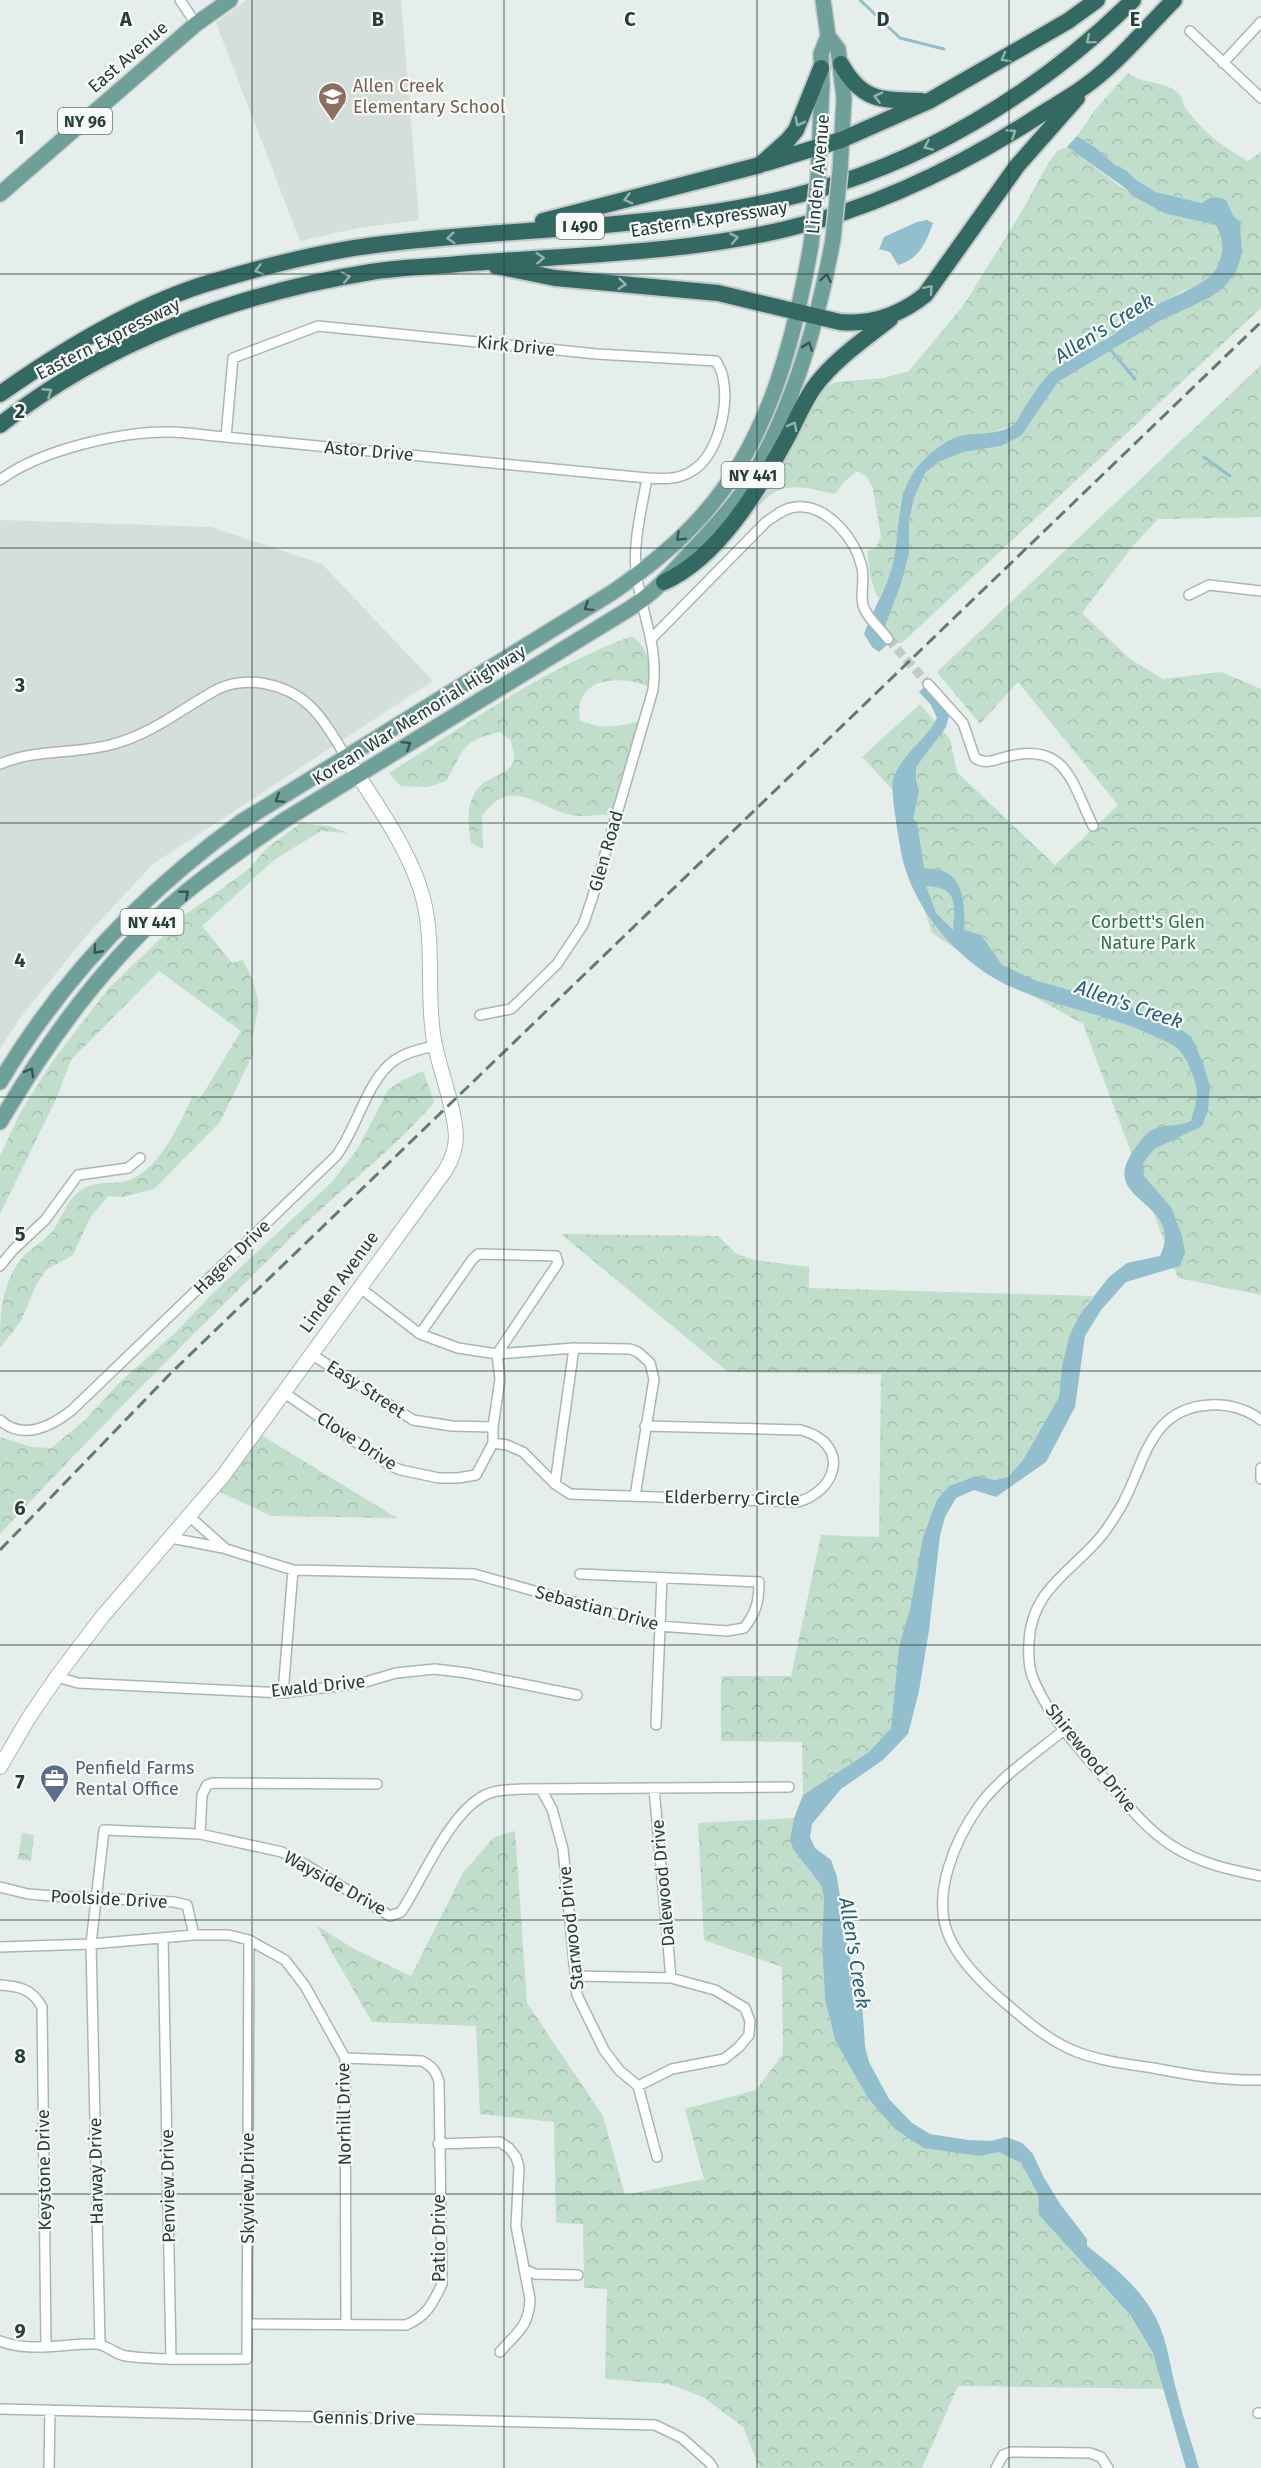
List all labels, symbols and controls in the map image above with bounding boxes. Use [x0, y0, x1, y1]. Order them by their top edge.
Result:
text: B [372, 7, 384, 31]
text: C [624, 7, 636, 31]
text: D [876, 7, 890, 31]
text: E [1130, 7, 1140, 31]
street label: East Avenue [84, 17, 172, 97]
one-way arrow [1086, 32, 1097, 43]
one-way arrow [1000, 50, 1011, 62]
place label: Allen Creek Elementary School [353, 75, 505, 118]
school or university icon: Allen Creek Elementary School [316, 80, 348, 122]
one-way arrow [873, 91, 883, 104]
road number: NY 96 [58, 108, 112, 134]
street label: Linden Avenue [802, 113, 834, 235]
one-way arrow [795, 116, 806, 127]
text: 1 [15, 125, 25, 149]
one-way arrow [1006, 129, 1017, 140]
one-way arrow [923, 139, 934, 151]
one-way arrow [623, 192, 633, 205]
street label: Eastern Expressway [629, 196, 789, 242]
road number: I 490 [556, 213, 604, 239]
one-way arrow [446, 232, 455, 245]
one-way arrow [729, 233, 738, 245]
one-way arrow [535, 252, 544, 265]
one-way arrow [254, 262, 264, 275]
one-way arrow [340, 271, 350, 284]
one-way arrow [819, 274, 832, 284]
one-way arrow [617, 277, 626, 290]
one-way arrow [922, 285, 933, 296]
water label: Allen's Creek [1049, 288, 1158, 368]
street label: Eastern Expressway [32, 293, 184, 385]
street label: Kirk Drive [476, 331, 556, 361]
one-way arrow [801, 341, 813, 352]
one-way arrow [42, 387, 52, 399]
text: 2 [15, 399, 25, 423]
one-way arrow [786, 422, 797, 433]
street label: Astor Drive [324, 436, 414, 466]
road number: NY 441 [722, 462, 784, 488]
one-way arrow [677, 530, 687, 541]
one-way arrow [584, 600, 594, 612]
street label: Korean War Memorial Highway [308, 640, 530, 790]
text: 3 [14, 673, 25, 697]
one-way arrow [401, 740, 411, 752]
one-way arrow [274, 792, 285, 803]
street label: Glen Road [584, 808, 628, 894]
one-way arrow [178, 890, 189, 901]
road number: NY 441 [120, 909, 184, 935]
park label: Corbett's Glen Nature Park [1091, 911, 1205, 954]
one-way arrow [93, 944, 104, 954]
text: 4 [14, 948, 26, 972]
water label: Allen's Creek [1071, 974, 1186, 1034]
one-way arrow [22, 1068, 34, 1078]
street label: Hagen Drive [189, 1215, 275, 1299]
text: 5 [15, 1222, 26, 1246]
street label: Linden Avenue [295, 1227, 383, 1337]
street label: Easy Street [322, 1355, 410, 1423]
street label: Clove Drive [313, 1407, 401, 1475]
street label: Elderberry Circle [664, 1486, 800, 1510]
text: 6 [14, 1496, 26, 1520]
street label: Sebastian Drive [533, 1581, 661, 1635]
street label: Ewald Drive [270, 1670, 366, 1702]
street label: Shirewood Drive [1040, 1699, 1142, 1817]
place label: Penfield Farms Rental Office [75, 1757, 194, 1800]
office icon: Penfield Farms Rental Office [38, 1762, 70, 1804]
text: 7 [15, 1770, 25, 1794]
street label: Dalewood Drive [646, 1818, 680, 1948]
street label: Wayside Drive [280, 1846, 390, 1920]
street label: Starwood Drive [554, 1865, 588, 1991]
street label: Poolside Drive [50, 1885, 168, 1913]
water label: Allen's Creek [834, 1895, 876, 2010]
text: 8 [14, 2044, 26, 2068]
street label: Norhill Drive [332, 2062, 356, 2166]
street label: Keystone Drive [32, 2109, 56, 2231]
street label: Harway Drive [84, 2117, 108, 2225]
street label: Penview Drive [156, 2129, 180, 2243]
street label: Skyview Drive [237, 2132, 259, 2244]
street label: Patio Drive [428, 2194, 450, 2282]
text: 9 [14, 2319, 26, 2343]
street label: Gennis Drive [312, 2406, 416, 2430]

